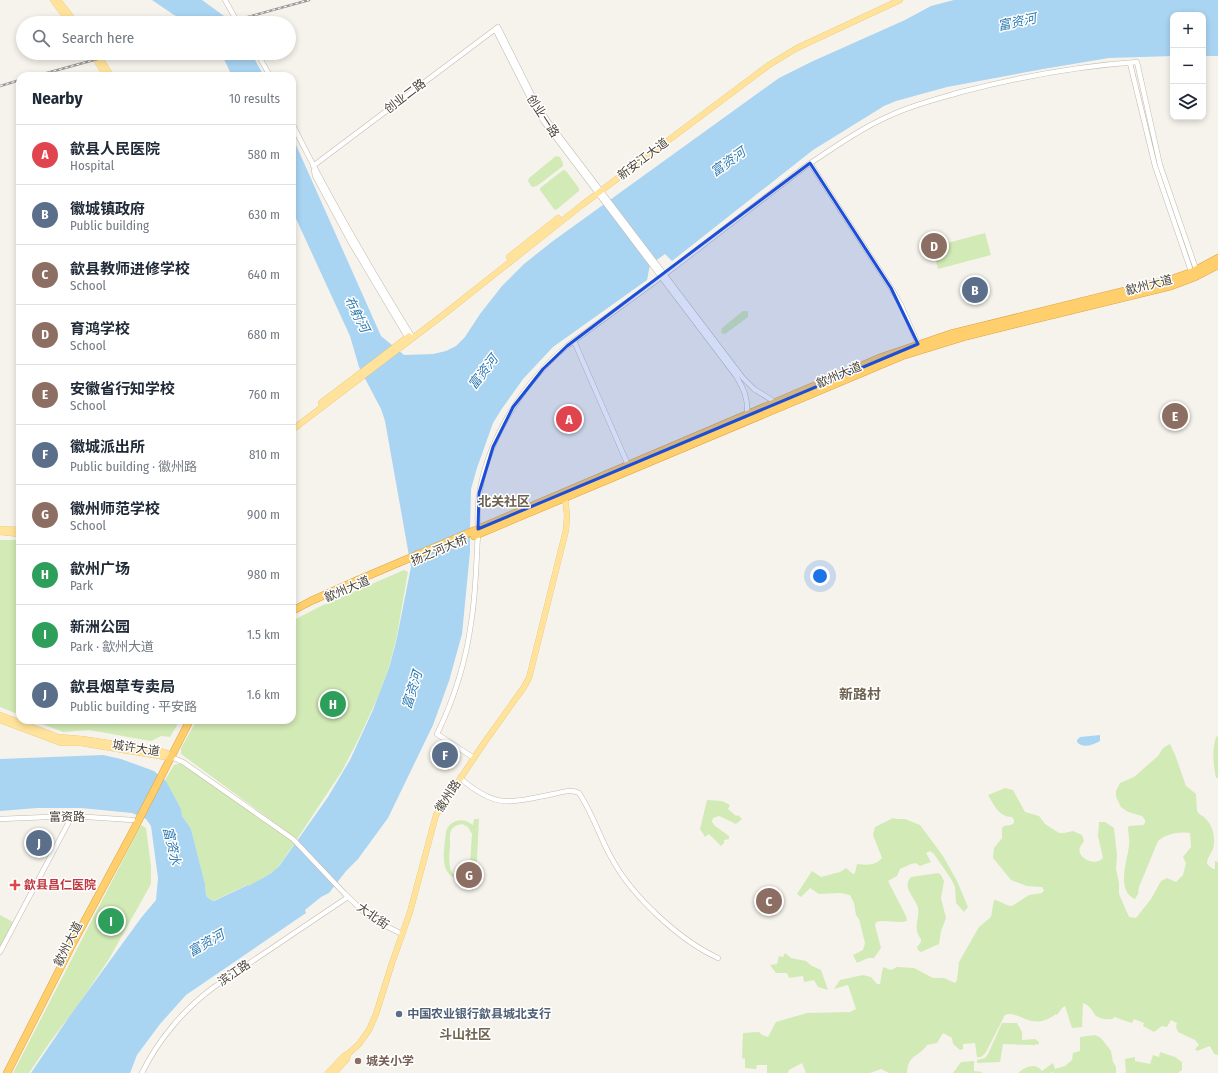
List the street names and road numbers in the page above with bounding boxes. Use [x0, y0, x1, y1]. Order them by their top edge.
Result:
street label: 创业二路 [382, 76, 428, 116]
street label: 创业一路 [524, 92, 562, 140]
street label: 新安江大道 [615, 135, 671, 183]
street label: 歙州大道 [1124, 272, 1174, 298]
street label: 歙州大道 [814, 359, 864, 391]
street label: 扬之河大桥 [409, 532, 469, 568]
street label: 歙州大道 [322, 573, 372, 605]
street label: 城许大道 [111, 737, 161, 759]
street label: 徽州路 [432, 777, 464, 815]
street label: 富资路 [49, 810, 85, 824]
street label: 大北街 [354, 900, 392, 932]
street label: 歙州大道 [51, 919, 85, 969]
street label: 滨江路 [215, 957, 253, 989]

